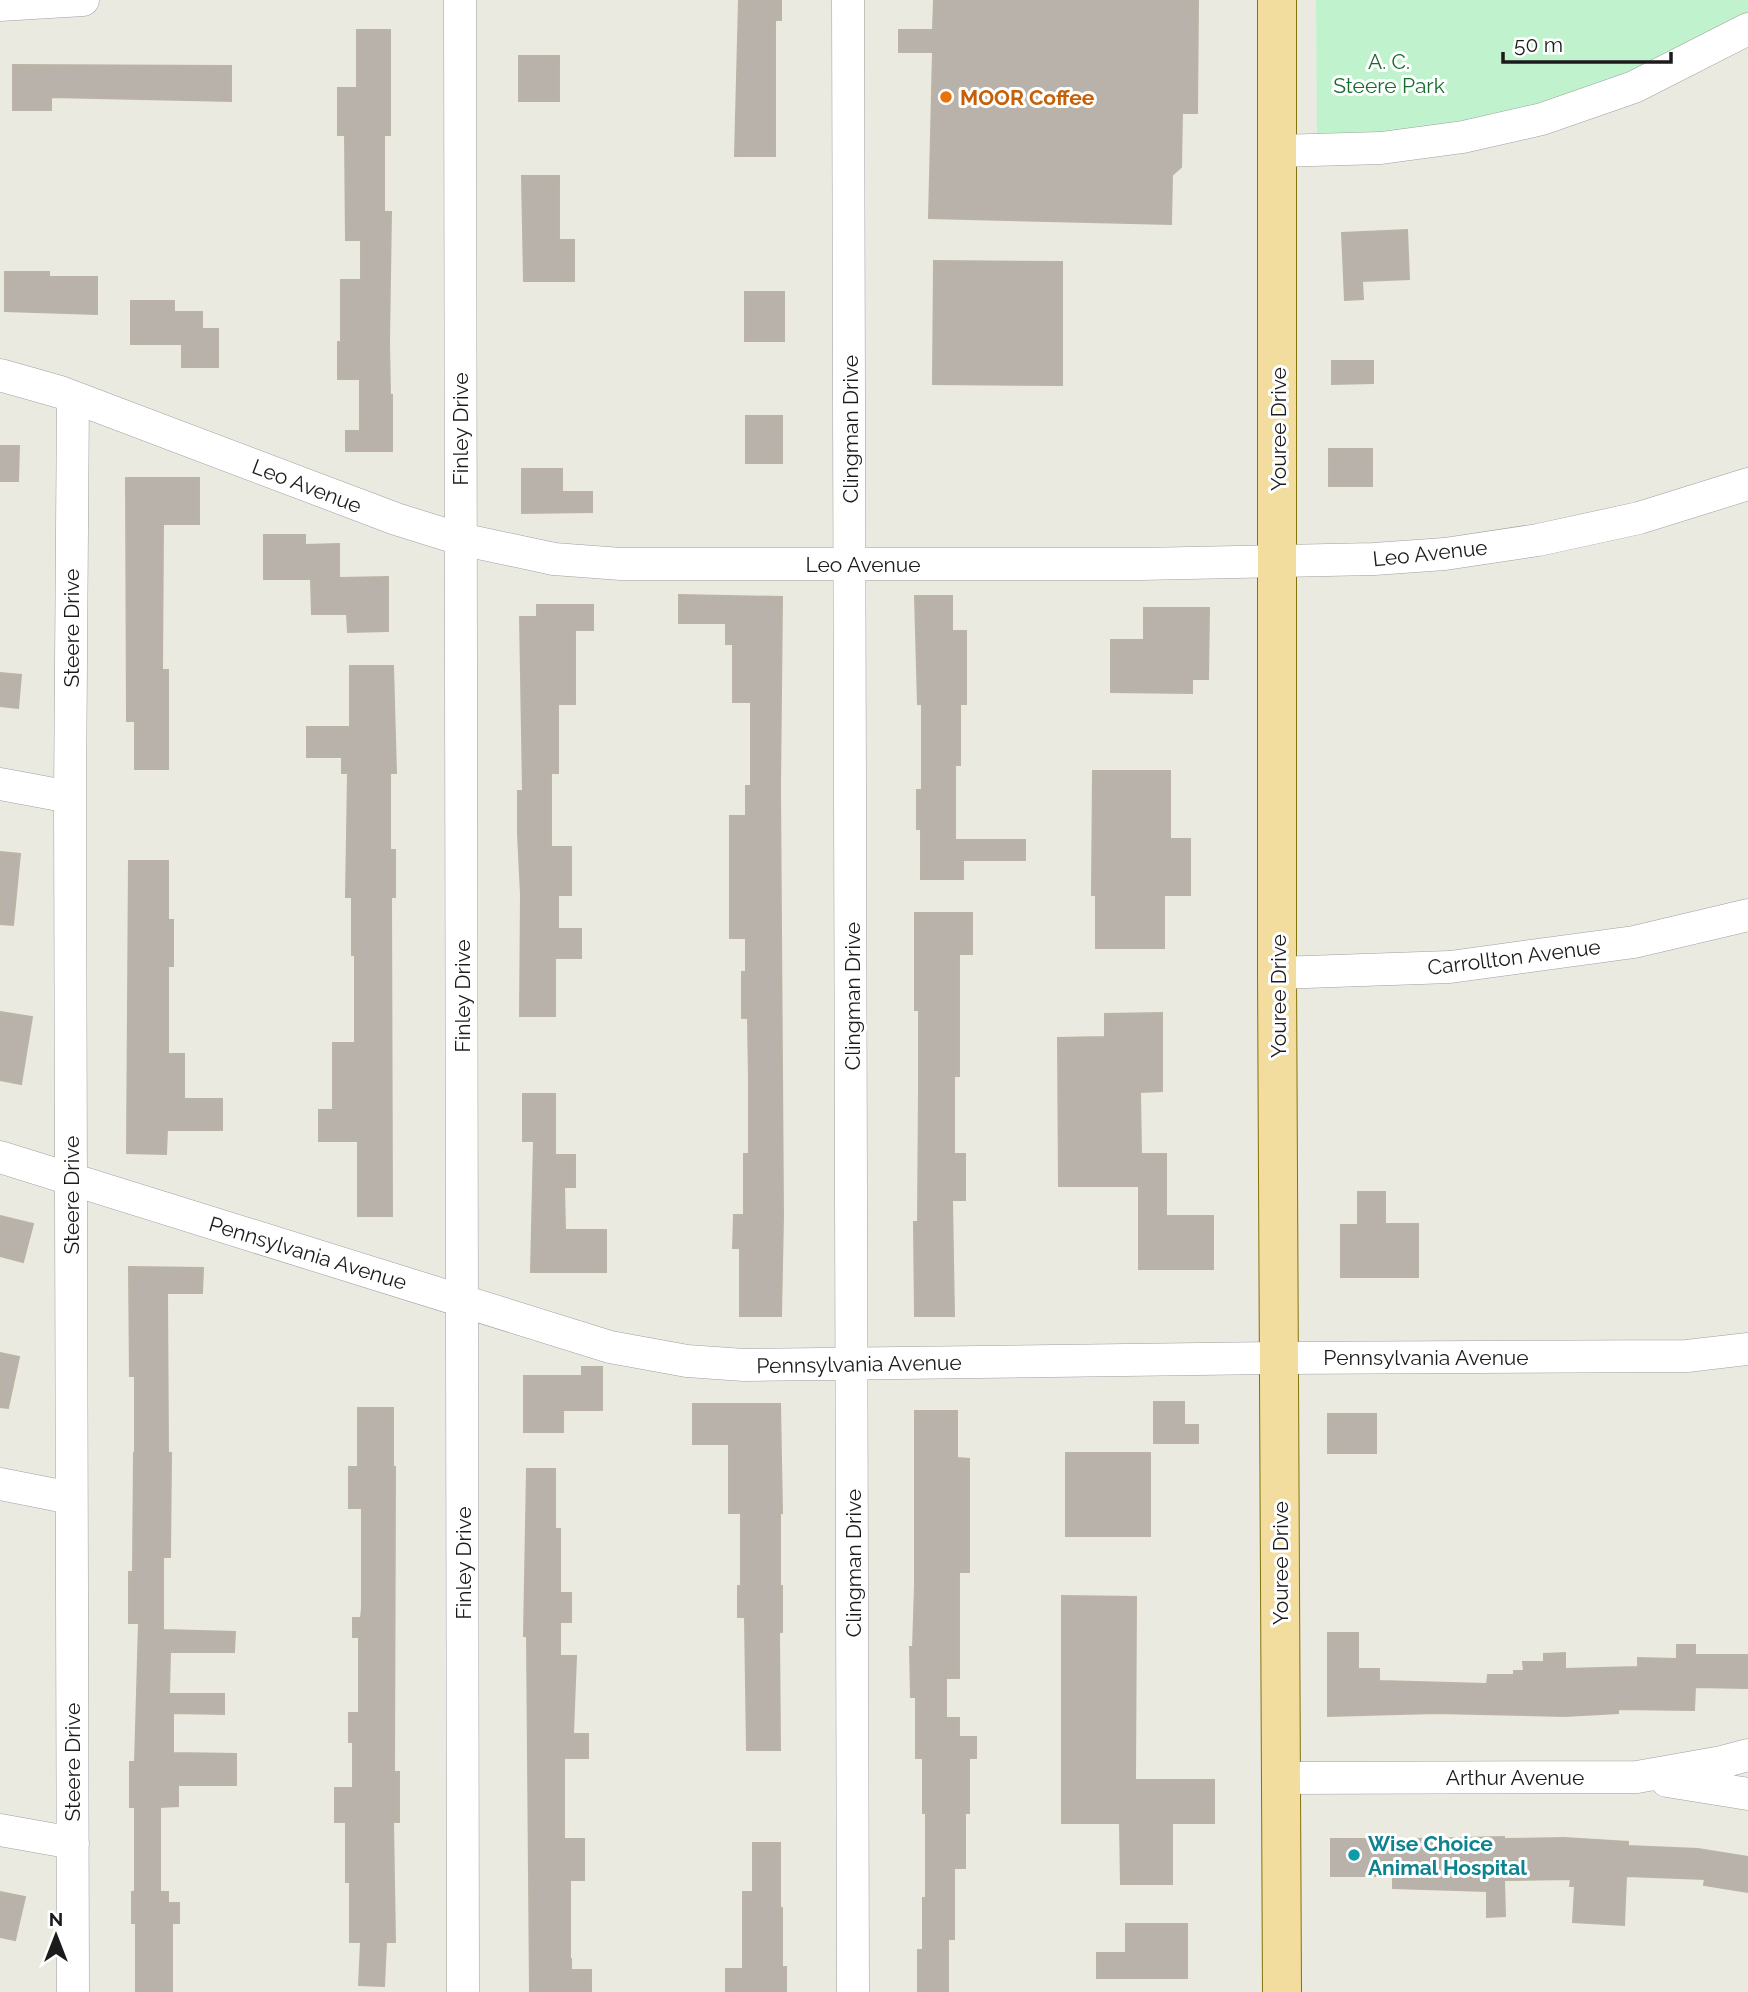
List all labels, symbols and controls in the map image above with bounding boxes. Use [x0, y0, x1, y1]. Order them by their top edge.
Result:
scale bar [1503, 21, 1671, 65]
text: 50 m [1514, 32, 1563, 57]
park label: A. C. Steere Park [1333, 49, 1445, 98]
place label: MOOR Coffee [960, 85, 1095, 110]
marker: MOOR Coffee [938, 89, 954, 105]
street label: Clingman Drive [838, 355, 863, 503]
street label: Youree Drive [1266, 367, 1291, 491]
street label: Finley Drive [448, 372, 473, 486]
street label: Leo Avenue [249, 454, 365, 518]
street label: Leo Avenue [1371, 535, 1489, 571]
street label: Leo Avenue [805, 552, 921, 577]
street label: Steere Drive [59, 569, 84, 687]
street label: Clingman Drive [840, 922, 865, 1070]
street label: Youree Drive [1266, 934, 1291, 1058]
street label: Carrollton Avenue [1426, 934, 1602, 980]
street label: Finley Drive [450, 939, 475, 1053]
street label: Steere Drive [59, 1136, 84, 1254]
street label: Pennsylvania Avenue [206, 1211, 410, 1295]
street label: Pennsylvania Avenue [1323, 1345, 1529, 1370]
street label: Pennsylvania Avenue [756, 1350, 962, 1378]
street label: Clingman Drive [841, 1489, 866, 1637]
street label: Youree Drive [1268, 1501, 1293, 1625]
street label: Finley Drive [451, 1506, 476, 1620]
street label: Steere Drive [60, 1703, 85, 1821]
street label: Arthur Avenue [1446, 1765, 1584, 1790]
place label: Wise Choice Animal Hospital [1368, 1831, 1527, 1880]
marker: Wise Choice Animal Hospital [1346, 1847, 1362, 1863]
north arrow [21, 1901, 91, 1971]
text: N [49, 1908, 63, 1930]

